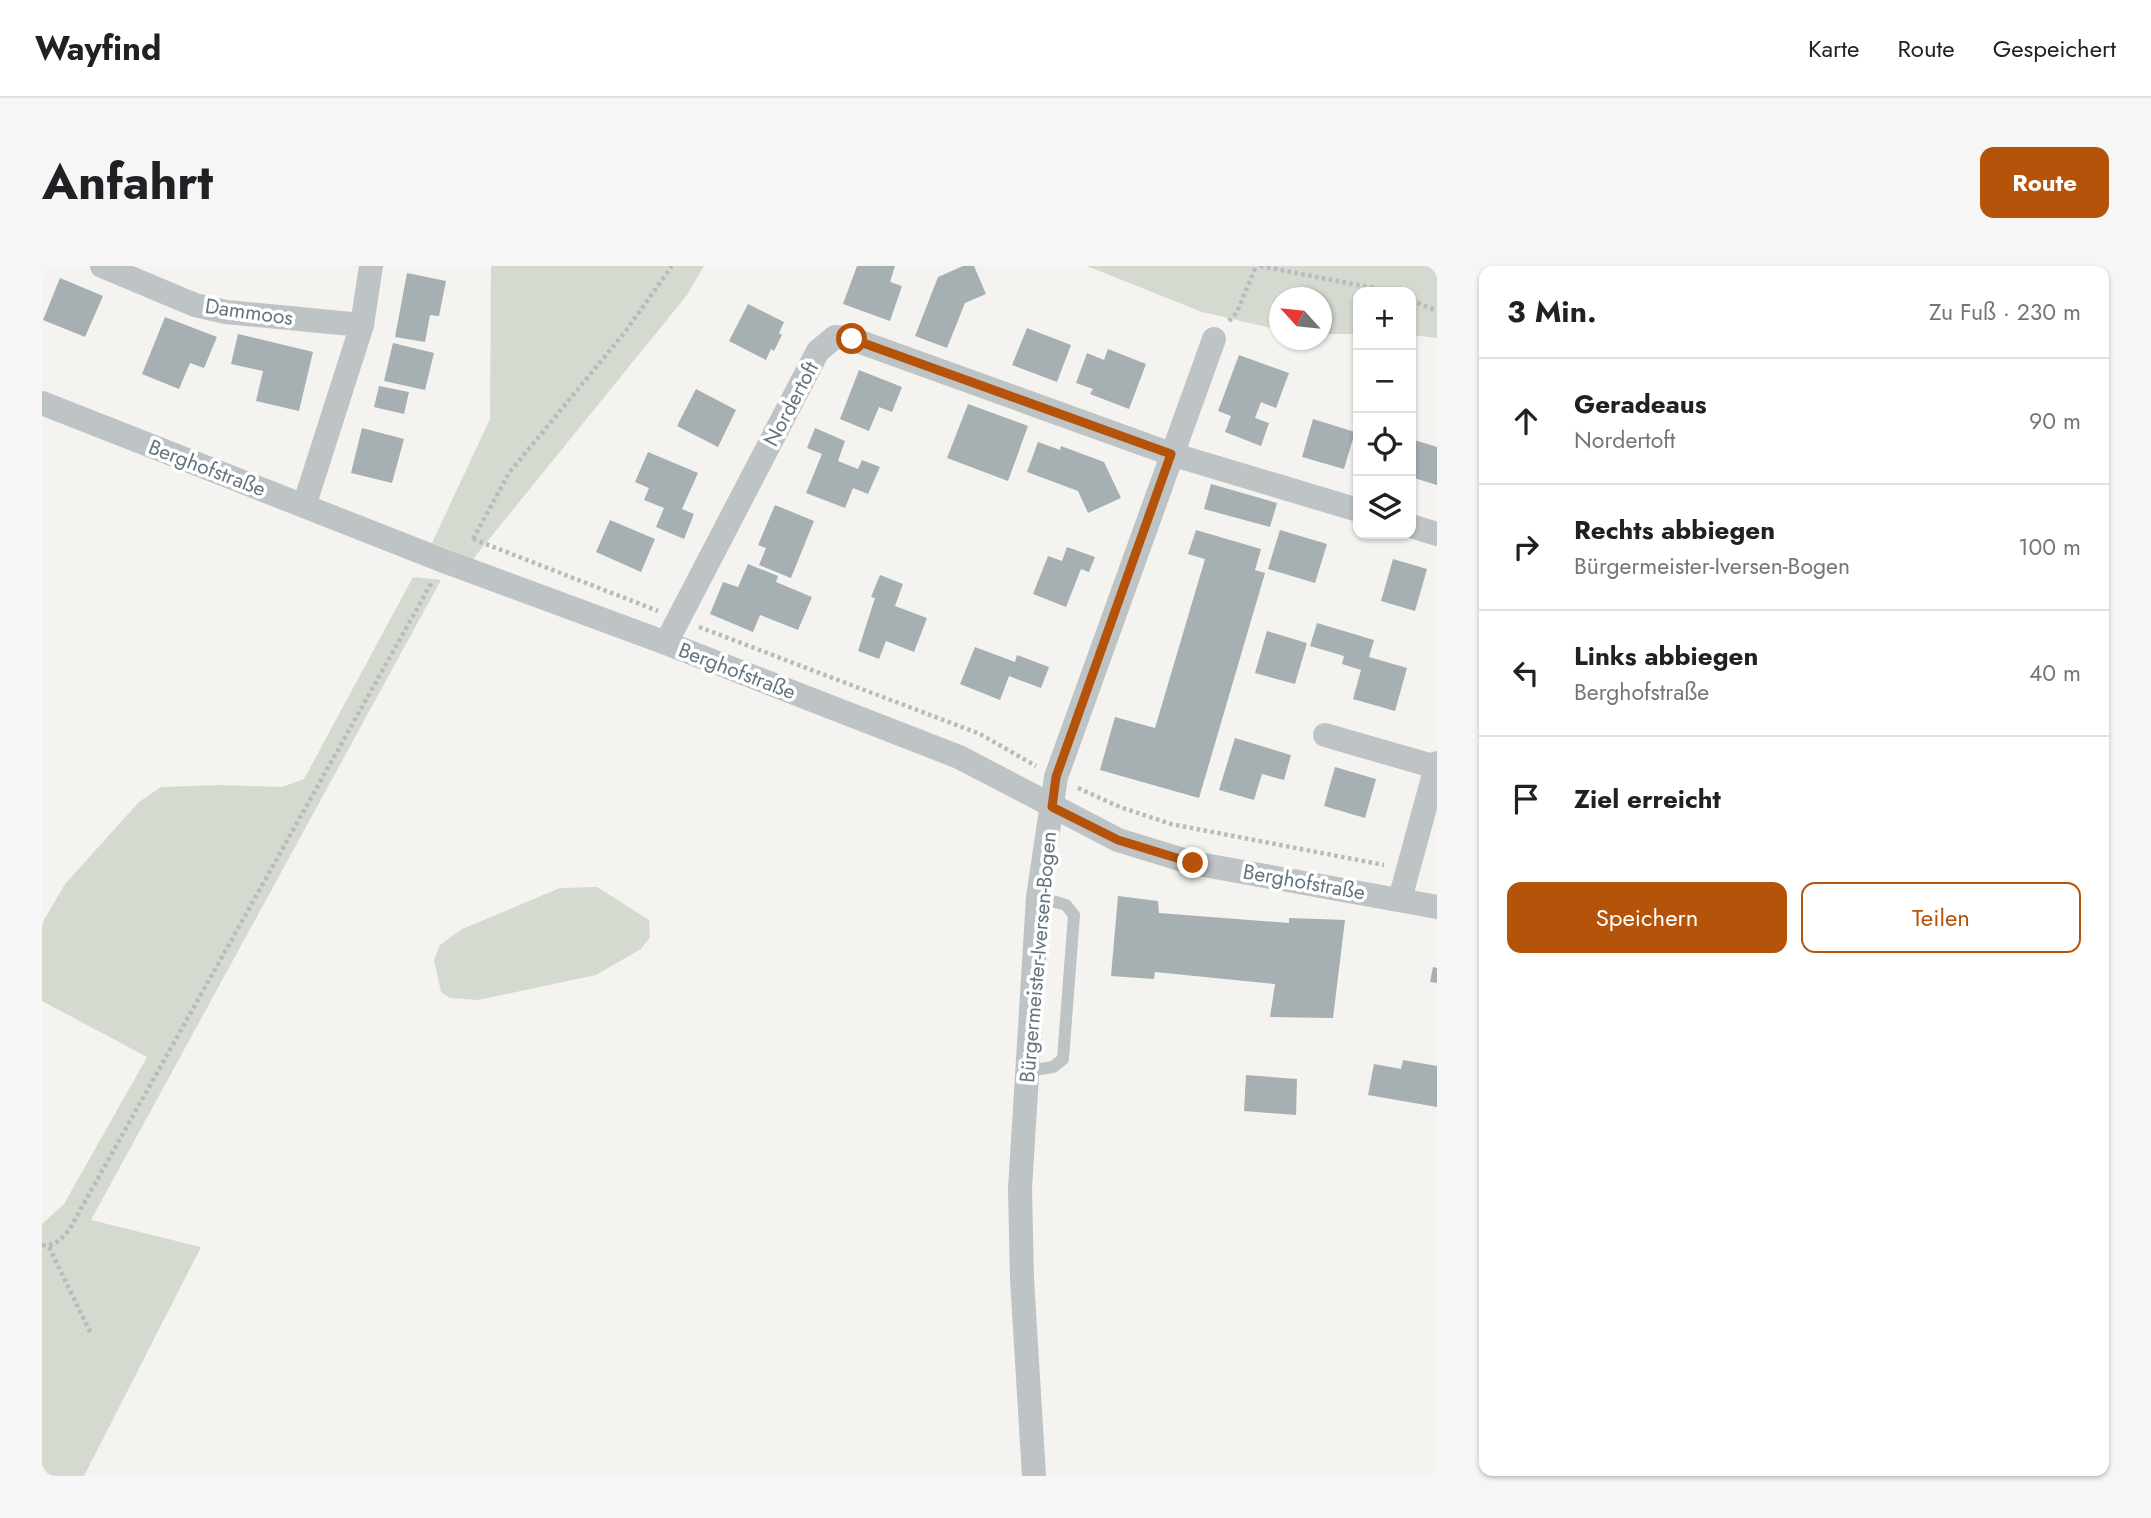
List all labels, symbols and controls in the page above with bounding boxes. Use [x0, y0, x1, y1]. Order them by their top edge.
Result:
text: Wayfind [35, 25, 161, 72]
text: Karte [1808, 31, 1859, 66]
text: Route [1897, 31, 1955, 66]
text: Gespeichert [1993, 31, 2116, 66]
text: Anfahrt [42, 147, 213, 217]
button: Route [1980, 147, 2109, 218]
north arrow [1269, 287, 1332, 350]
map controls [1353, 287, 1416, 539]
button: + [1353, 287, 1416, 350]
text: 3 Min. [1507, 290, 1597, 333]
street label: Dammoos [203, 291, 295, 333]
text: Zu Fuß · 230 m [1929, 295, 2081, 329]
route start [836, 323, 867, 354]
button: − [1353, 350, 1416, 413]
street label: Nordertoft [756, 356, 826, 452]
text: Geradeaus [1574, 385, 1707, 423]
icon: ahead [1507, 402, 1545, 440]
text: 90 m [2029, 404, 2081, 438]
button: locate [1353, 413, 1416, 476]
text: Nordertoft [1574, 423, 1675, 457]
street label: Berghofstraße [144, 432, 270, 504]
button: layers [1353, 476, 1416, 539]
text: Rechts abbiegen [1574, 511, 1775, 549]
icon: right [1507, 528, 1545, 566]
text: 100 m [2018, 530, 2081, 564]
text: Bürgermeister-Iversen-Bogen [1574, 549, 1850, 583]
street label: Berghofstraße [674, 635, 800, 707]
text: Links abbiegen [1574, 637, 1758, 675]
icon: left [1507, 654, 1545, 692]
text: 40 m [2029, 656, 2081, 690]
text: Berghofstraße [1574, 675, 1709, 709]
icon: arrive [1507, 780, 1545, 818]
text: Ziel erreicht [1574, 780, 1721, 818]
street label: Bürgermeister-Iversen-Bogen [1012, 830, 1064, 1084]
route end [1177, 847, 1208, 878]
street label: Berghofstraße [1241, 857, 1368, 908]
button: Speichern [1507, 882, 1787, 953]
button: Teilen [1801, 882, 2081, 953]

